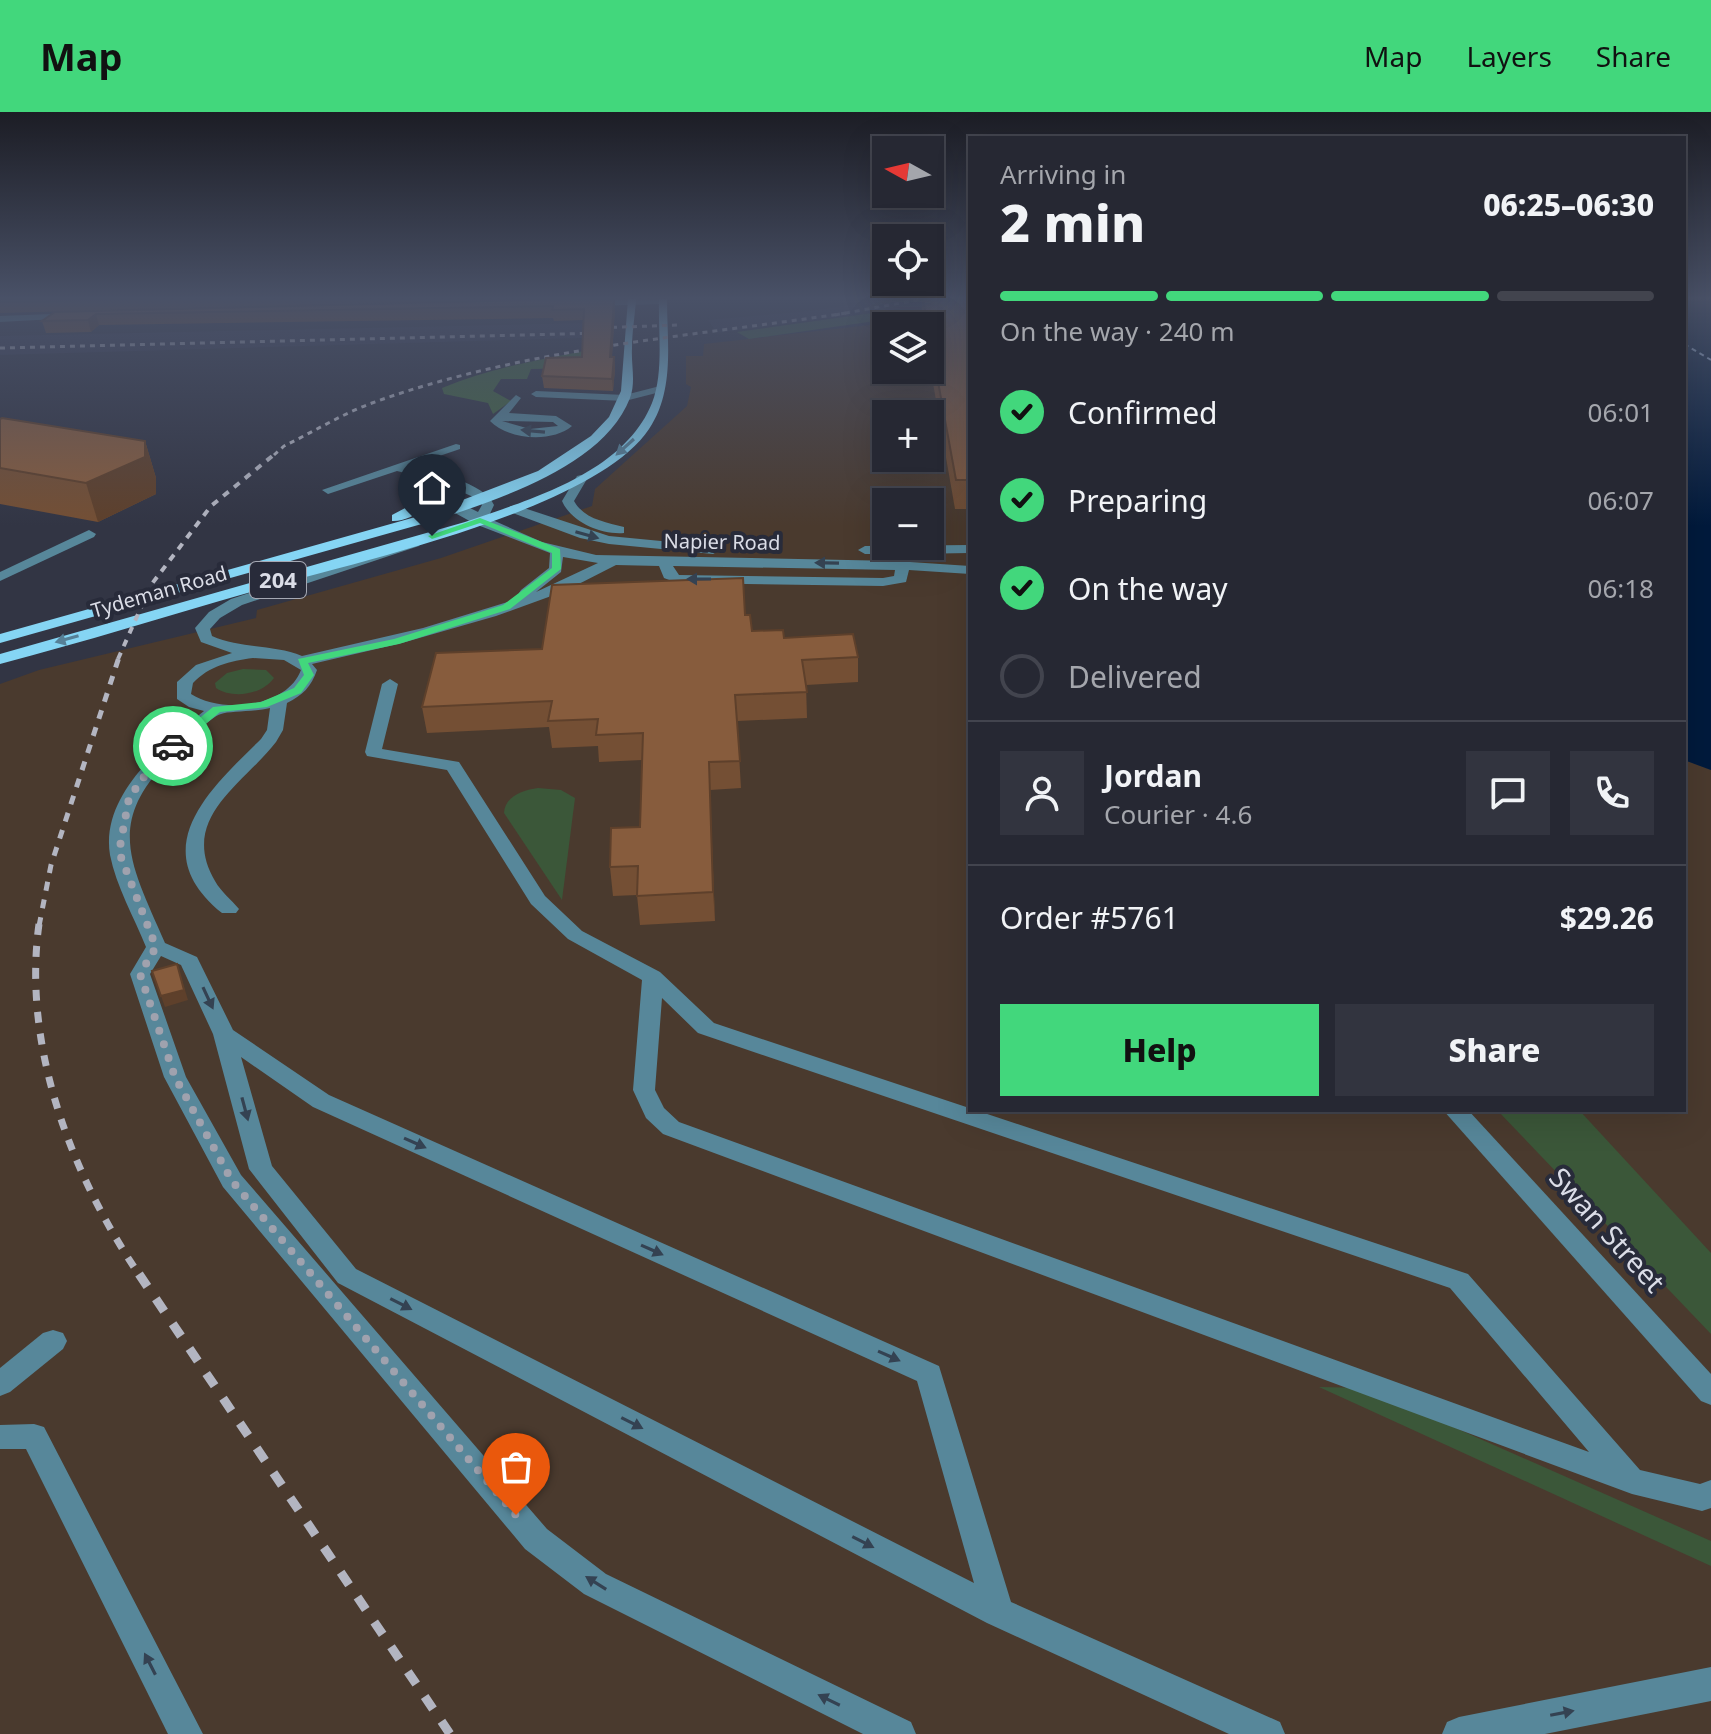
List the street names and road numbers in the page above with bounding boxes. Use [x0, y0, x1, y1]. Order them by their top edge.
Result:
street label: Napier Road [663, 527, 781, 556]
street label: Tydeman Road [88, 559, 230, 624]
road number: 204 [250, 562, 306, 598]
street label: Swan Street [1541, 1159, 1674, 1300]

